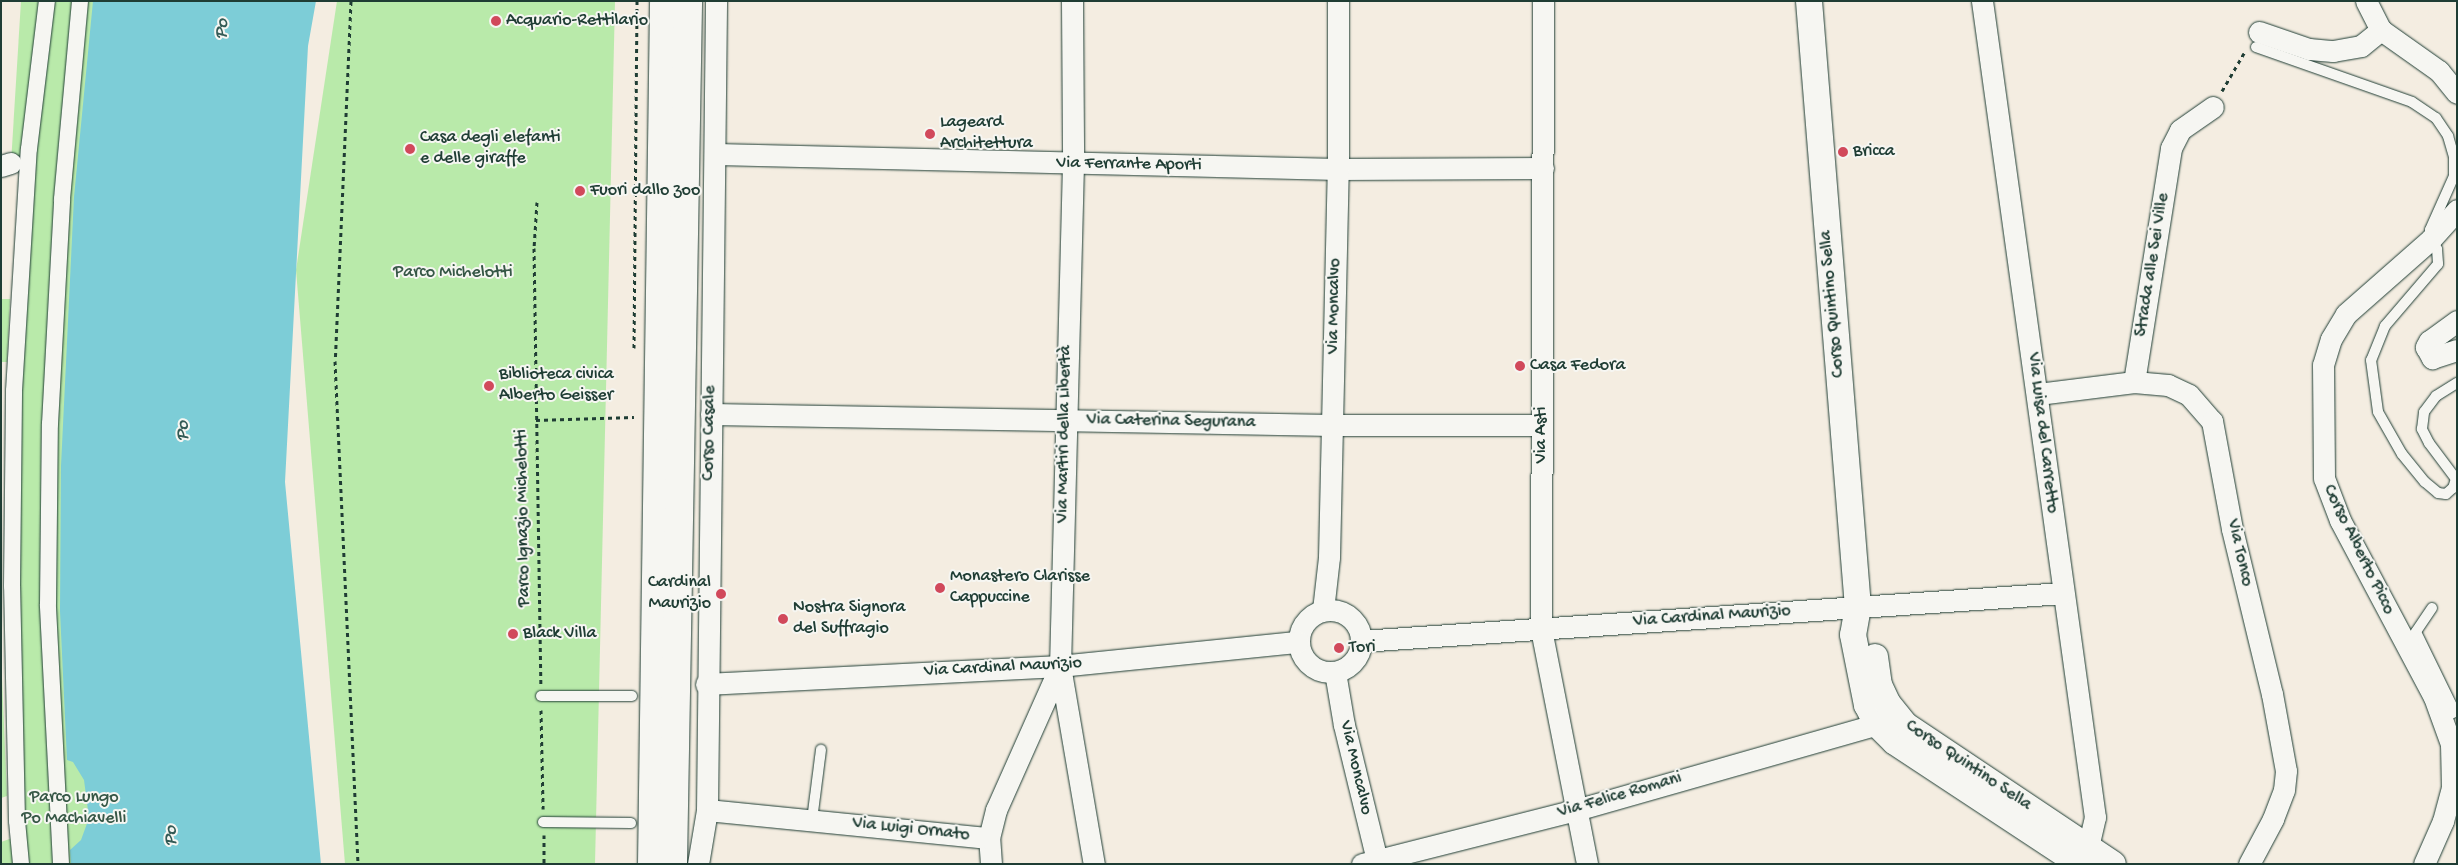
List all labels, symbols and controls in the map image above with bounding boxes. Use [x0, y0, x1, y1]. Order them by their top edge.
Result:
place label: Acquario-Rettilario [506, 10, 648, 32]
marker: Acquario-Rettilario [490, 15, 502, 27]
water label: Po [211, 18, 235, 40]
place label: Lageard Architettura [940, 113, 1033, 156]
place label: Casa degli elefanti e delle giraffe [420, 128, 561, 170]
marker: Lageard Architettura [924, 128, 936, 140]
place label: Bricca [1853, 141, 1895, 163]
marker: Casa degli elefanti e delle giraffe [404, 143, 416, 155]
marker: Bricca [1837, 146, 1849, 158]
street label: Via Ferrante Aporti [1056, 153, 1202, 177]
place label: Fuori dallo zoo [590, 180, 700, 202]
marker: Fuori dallo zoo [574, 185, 586, 197]
street label: Strada alle Sei Ville [2131, 192, 2175, 338]
street label: Corso Quintino Sella [1816, 230, 1850, 378]
street label: Via Moncalvo [1323, 258, 1347, 354]
park label: Parco Michelotti [393, 262, 513, 284]
street label: Via Martiri della Libertà [1053, 345, 1077, 523]
street label: Via Luisa del Carretto [2021, 351, 2063, 515]
place label: Casa Fedora [1530, 355, 1625, 377]
marker: Casa Fedora [1514, 360, 1526, 372]
place label: Biblioteca civica Alberto Geisser [499, 365, 614, 408]
marker: Biblioteca civica Alberto Geisser [483, 380, 495, 392]
street label: Corso Casale [698, 385, 722, 481]
street label: Via Asti [1531, 407, 1553, 463]
street label: Via Caterina Segurana [1086, 410, 1256, 434]
water label: Po [172, 420, 196, 442]
street label: Parco Ignazio Michelotti [512, 429, 536, 607]
street label: Corso Alberto Picco [2317, 482, 2399, 618]
street label: Via Tonco [2221, 517, 2257, 589]
place label: Monastero Clarisse Cappuccine [950, 567, 1090, 610]
place label: Cardinal Maurizio [648, 573, 711, 616]
marker: Monastero Clarisse Cappuccine [934, 582, 946, 594]
marker: Cardinal Maurizio [715, 588, 727, 600]
place label: Nostra Signora del Suffragio [793, 598, 905, 640]
street label: Via Cardinal Maurizio [1632, 601, 1792, 633]
marker: Nostra Signora del Suffragio [777, 613, 789, 625]
place label: Black Villa [523, 623, 596, 645]
marker: Black Villa [507, 628, 519, 640]
place label: Tori [1349, 637, 1376, 659]
marker: Tori [1333, 642, 1345, 654]
street label: Via Cardinal Maurizio [924, 653, 1082, 683]
street label: Corso Quintino Sella [1901, 716, 2035, 816]
street label: Via Moncalvo [1334, 719, 1376, 817]
street label: Via Felice Romani [1555, 768, 1685, 824]
park label: Parco Lungo Po Machiavelli [22, 788, 126, 831]
street label: Via Luigi Ornato [851, 813, 971, 847]
water label: Po [160, 825, 184, 847]

